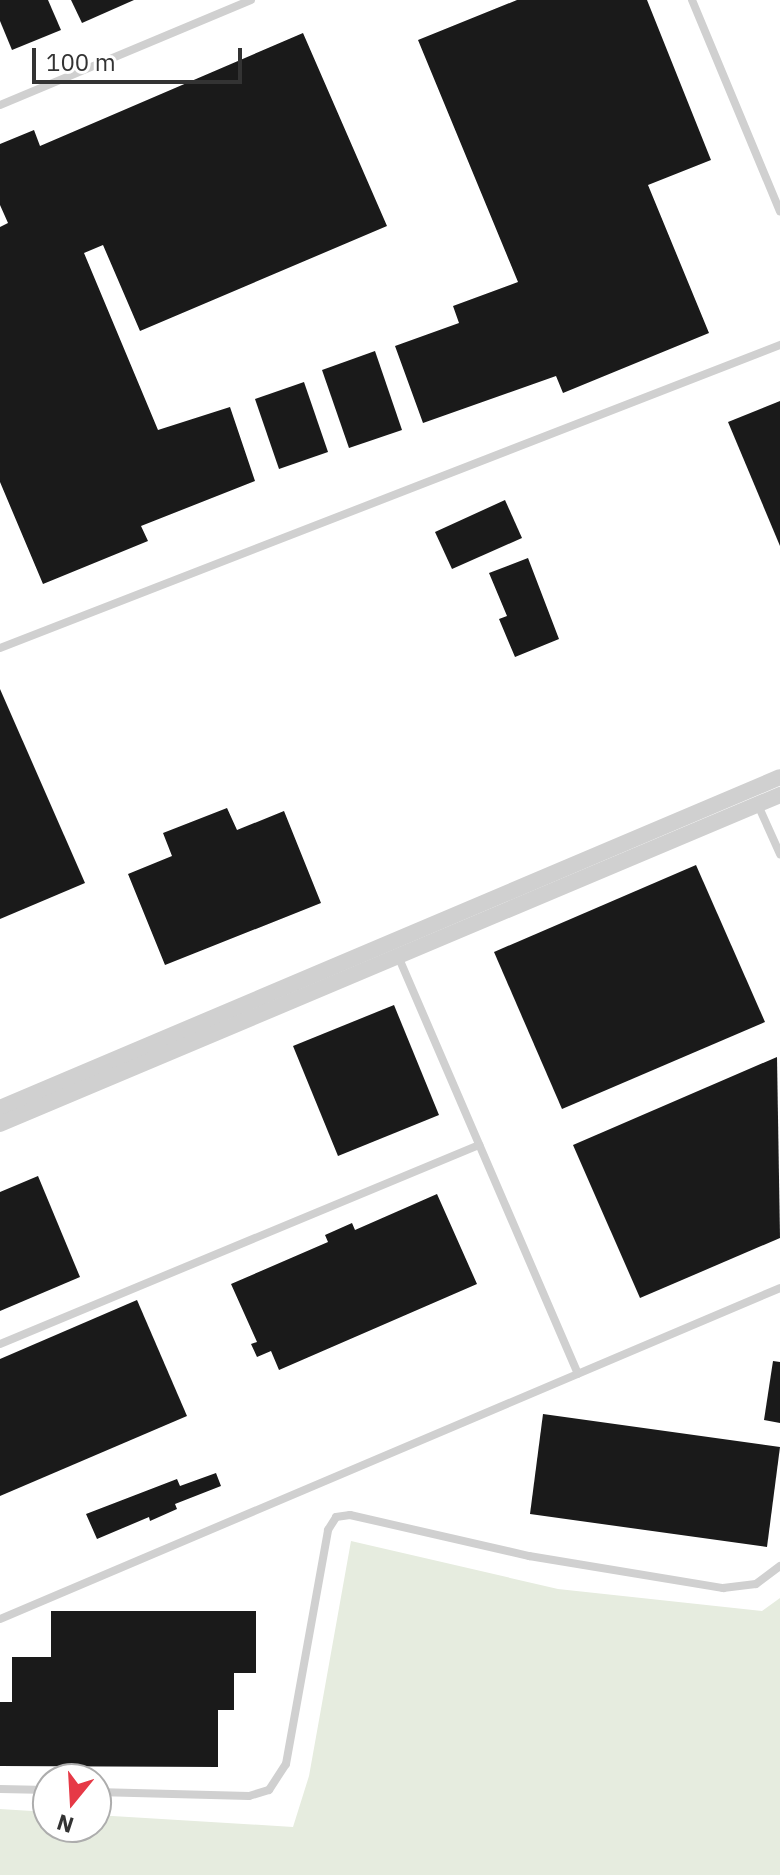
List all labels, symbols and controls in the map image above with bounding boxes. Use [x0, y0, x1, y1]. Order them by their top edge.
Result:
scale bar [36, 32, 246, 82]
text: 100 m [46, 46, 116, 78]
north arrow [32, 1763, 112, 1843]
text: N [53, 1808, 77, 1841]

